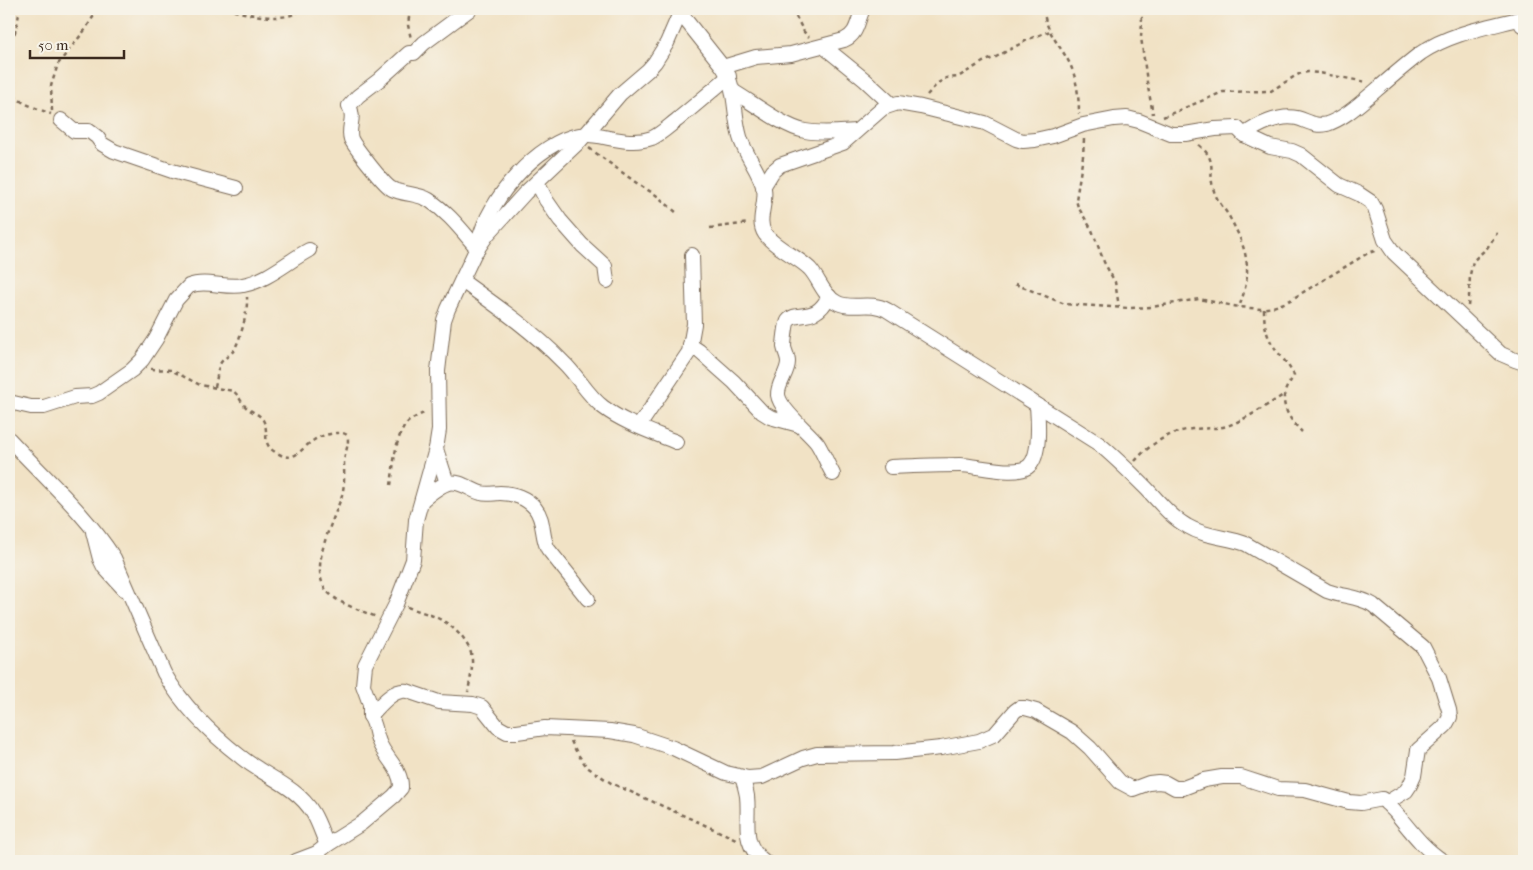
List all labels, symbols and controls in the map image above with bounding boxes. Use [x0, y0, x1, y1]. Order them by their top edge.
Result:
scale bar [30, 28, 124, 60]
text: 50 m [38, 36, 69, 54]

